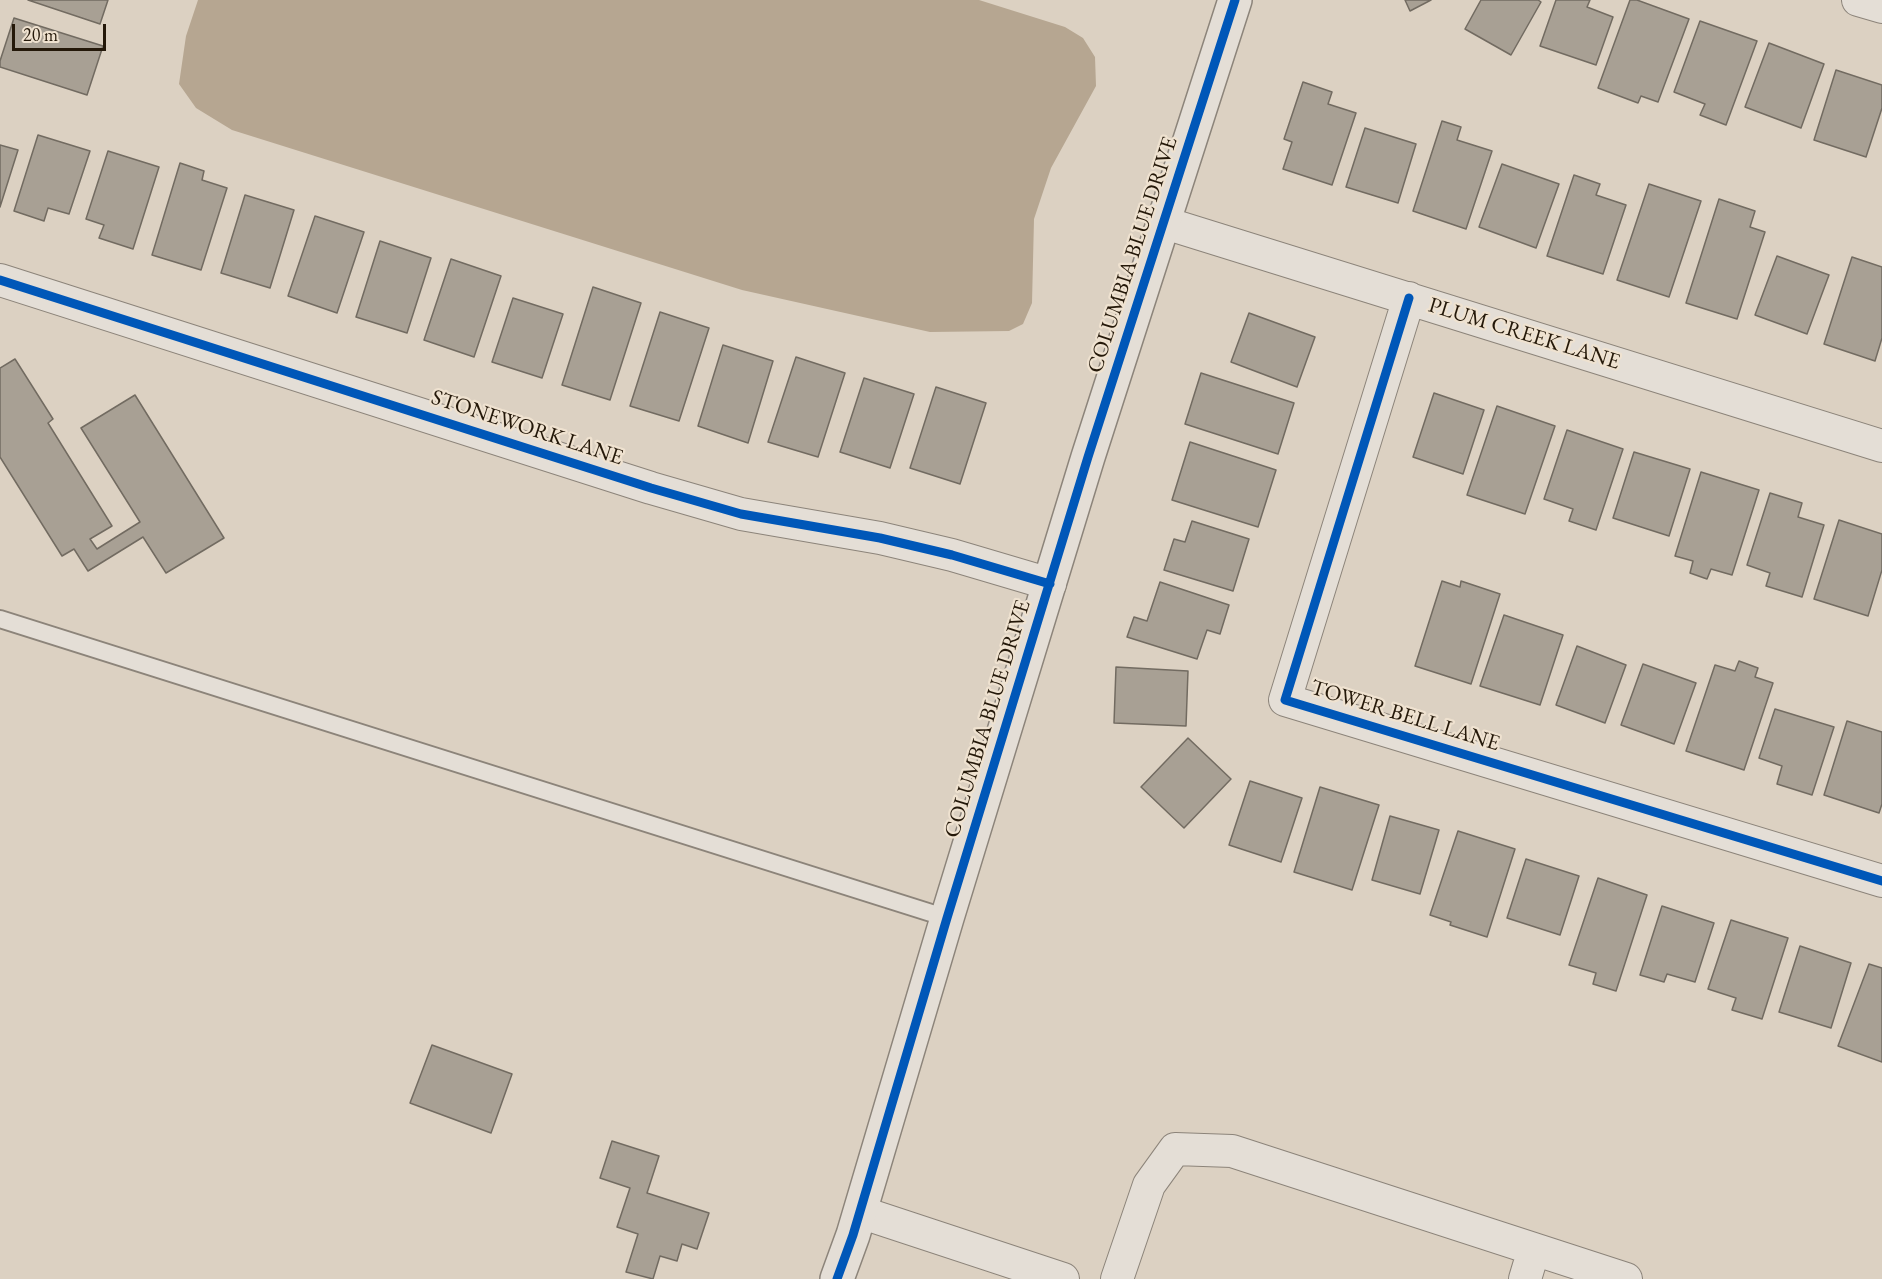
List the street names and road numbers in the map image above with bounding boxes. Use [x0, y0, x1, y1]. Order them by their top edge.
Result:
street label: COLUMBIA BLUE DRIVE [1082, 133, 1184, 377]
street label: PLUM CREEK LANE [1425, 292, 1623, 376]
street label: STONEWORK LANE [428, 384, 626, 472]
street label: COLUMBIA BLUE DRIVE [939, 597, 1037, 841]
street label: TOWER BELL LANE [1307, 675, 1503, 757]

